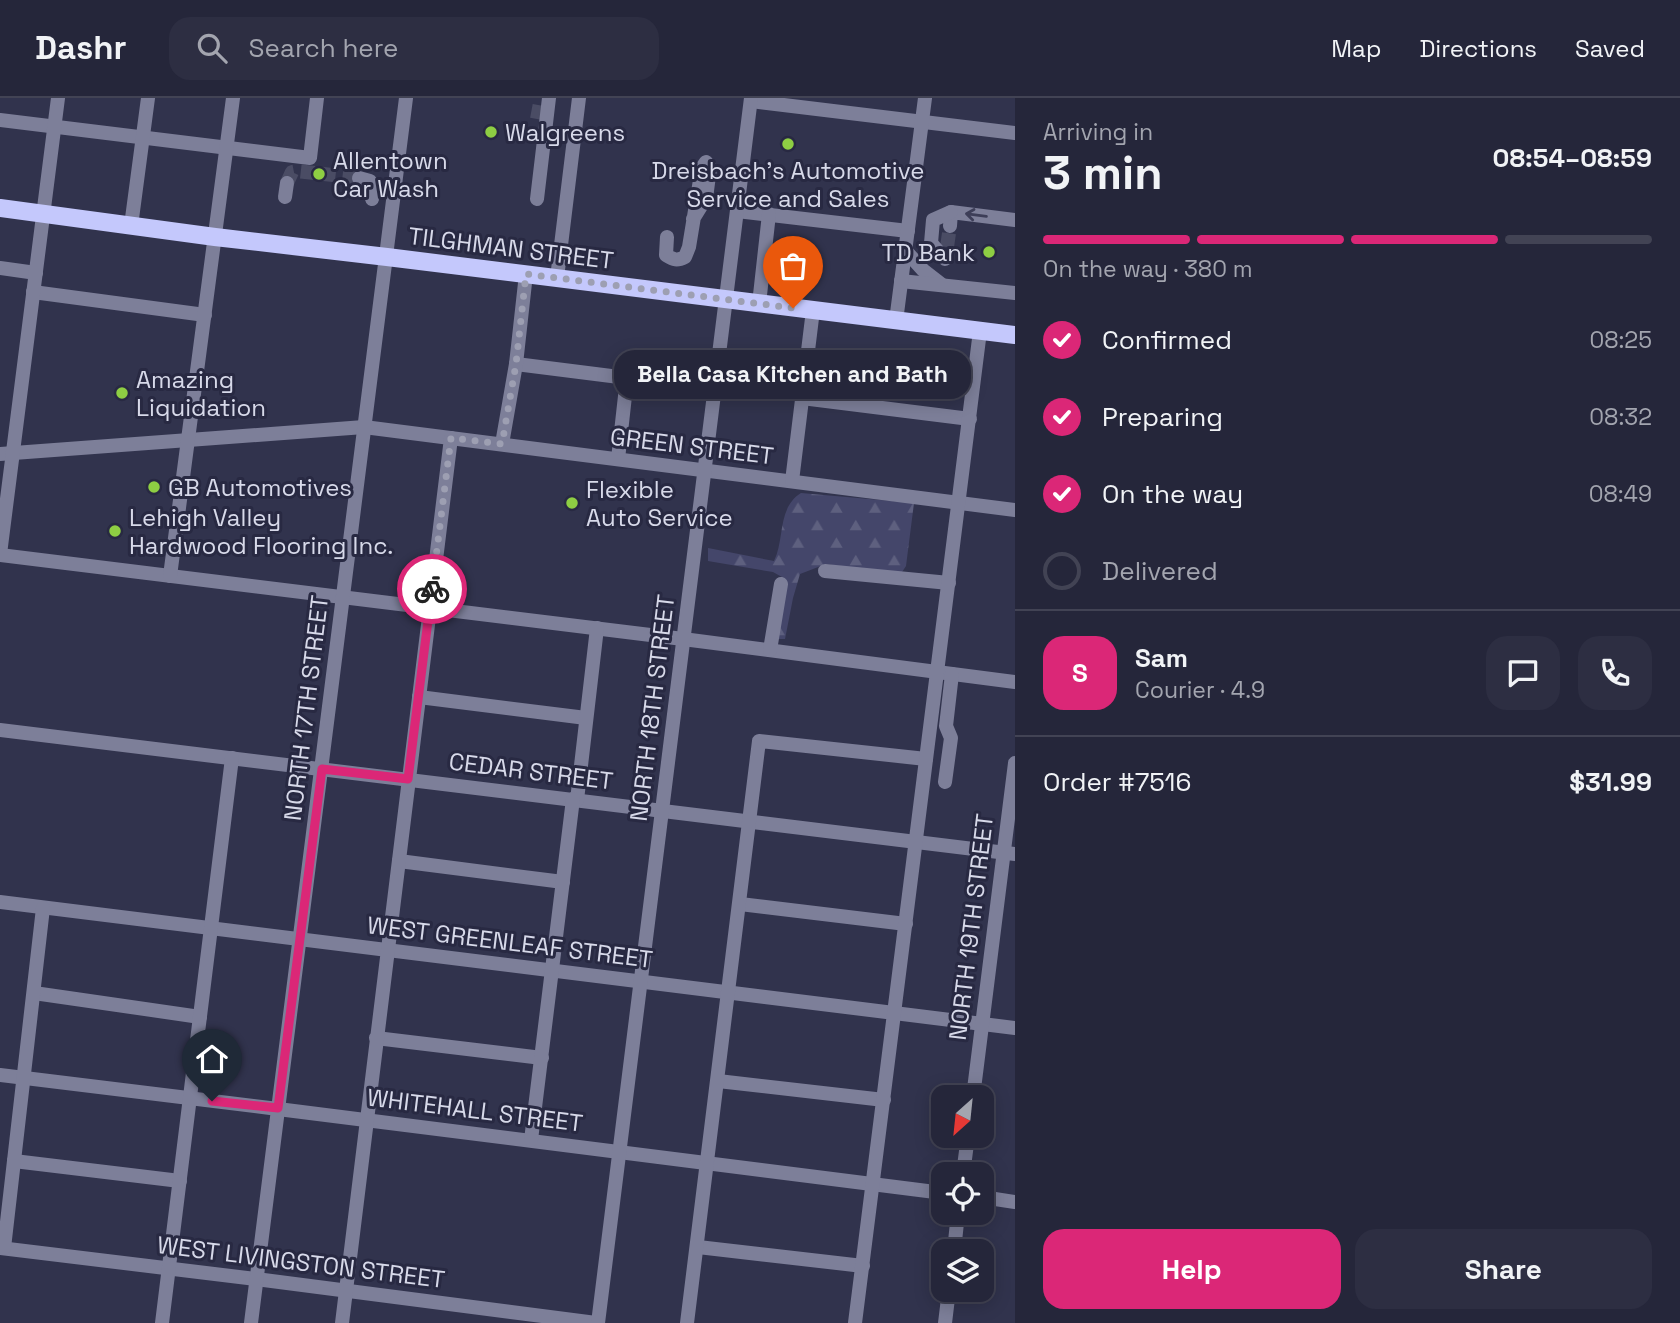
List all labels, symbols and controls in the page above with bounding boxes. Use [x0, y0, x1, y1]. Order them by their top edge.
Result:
search box [169, 17, 659, 80]
text: Dashr [35, 27, 127, 69]
icon: search [193, 29, 231, 67]
text: Search here [249, 31, 398, 65]
text: Map [1331, 33, 1381, 64]
text: Directions [1419, 33, 1537, 64]
text: Saved [1575, 33, 1645, 64]
place label: Walgreens [505, 117, 625, 148]
text: Arriving in [1043, 117, 1153, 147]
marker: Walgreens [483, 124, 499, 140]
marker: Dreisbach's Automotive Service and Sales [780, 136, 796, 152]
text: 08:54–08:59 [1493, 141, 1652, 175]
text: 3 min [1043, 144, 1163, 202]
place label: Allentown Car Wash [333, 145, 448, 204]
place label: Dreisbach's Automotive Service and Sales [652, 155, 924, 214]
marker: Allentown Car Wash [311, 166, 327, 182]
one-way arrow [965, 209, 988, 222]
street label: TILGHMAN STREET [407, 220, 615, 276]
pin [763, 236, 823, 308]
place label: TD Bank [882, 237, 975, 268]
marker: TD Bank [981, 244, 997, 260]
icon: bag [774, 247, 812, 285]
text: On the way · 380 m [1043, 254, 1253, 284]
icon: check [1043, 321, 1081, 359]
text: Confirmed [1102, 323, 1232, 357]
text: 08:25 [1589, 325, 1652, 355]
callout: Bella Casa Kitchen and Bath [614, 350, 972, 399]
text: Bella Casa Kitchen and Bath [637, 359, 948, 389]
place label: Amazing Liquidation [136, 364, 266, 423]
marker: Amazing Liquidation [114, 385, 130, 401]
icon: check [1043, 398, 1081, 436]
text: Preparing [1102, 400, 1223, 434]
text: 08:32 [1589, 402, 1652, 432]
street label: GREEN STREET [608, 421, 776, 471]
place label: GB Automotives [168, 472, 352, 503]
place label: Flexible Auto Service [586, 474, 733, 533]
icon: check [1043, 475, 1081, 513]
text: On the way [1102, 477, 1243, 511]
marker: GB Automotives [146, 479, 162, 495]
text: 08:49 [1589, 479, 1652, 509]
marker: Flexible Auto Service [564, 495, 580, 511]
place label: Lehigh Valley Hardwood Flooring Inc. [129, 502, 393, 561]
marker: Lehigh Valley Hardwood Flooring Inc. [107, 523, 123, 539]
courier [397, 554, 467, 624]
text: Delivered [1102, 554, 1218, 588]
icon: bike [413, 570, 451, 608]
street label: NORTH 18TH STREET [623, 593, 681, 823]
street label: NORTH 17TH STREET [277, 594, 335, 822]
button: chat [1486, 636, 1560, 710]
button: phone [1578, 636, 1652, 710]
text: Sam [1135, 641, 1188, 675]
text: S [1072, 656, 1088, 690]
text: Courier · 4.9 [1135, 675, 1265, 705]
street label: CEDAR STREET [447, 746, 615, 796]
text: Order #7516 [1043, 765, 1191, 799]
text: $31.99 [1569, 765, 1652, 799]
street label: NORTH 19TH STREET [942, 812, 1000, 1042]
street label: WEST GREENLEAF STREET [366, 909, 654, 975]
pin [182, 1029, 242, 1101]
icon: home [193, 1040, 231, 1078]
street label: WHITEHALL STREET [365, 1081, 585, 1139]
north arrow [931, 1085, 994, 1148]
map controls [931, 1085, 994, 1302]
button: locate [931, 1162, 994, 1225]
street label: WEST LIVINGSTON STREET [155, 1229, 447, 1295]
button: Help [1043, 1229, 1341, 1309]
button: Share [1355, 1229, 1652, 1309]
button: layers [931, 1239, 994, 1302]

